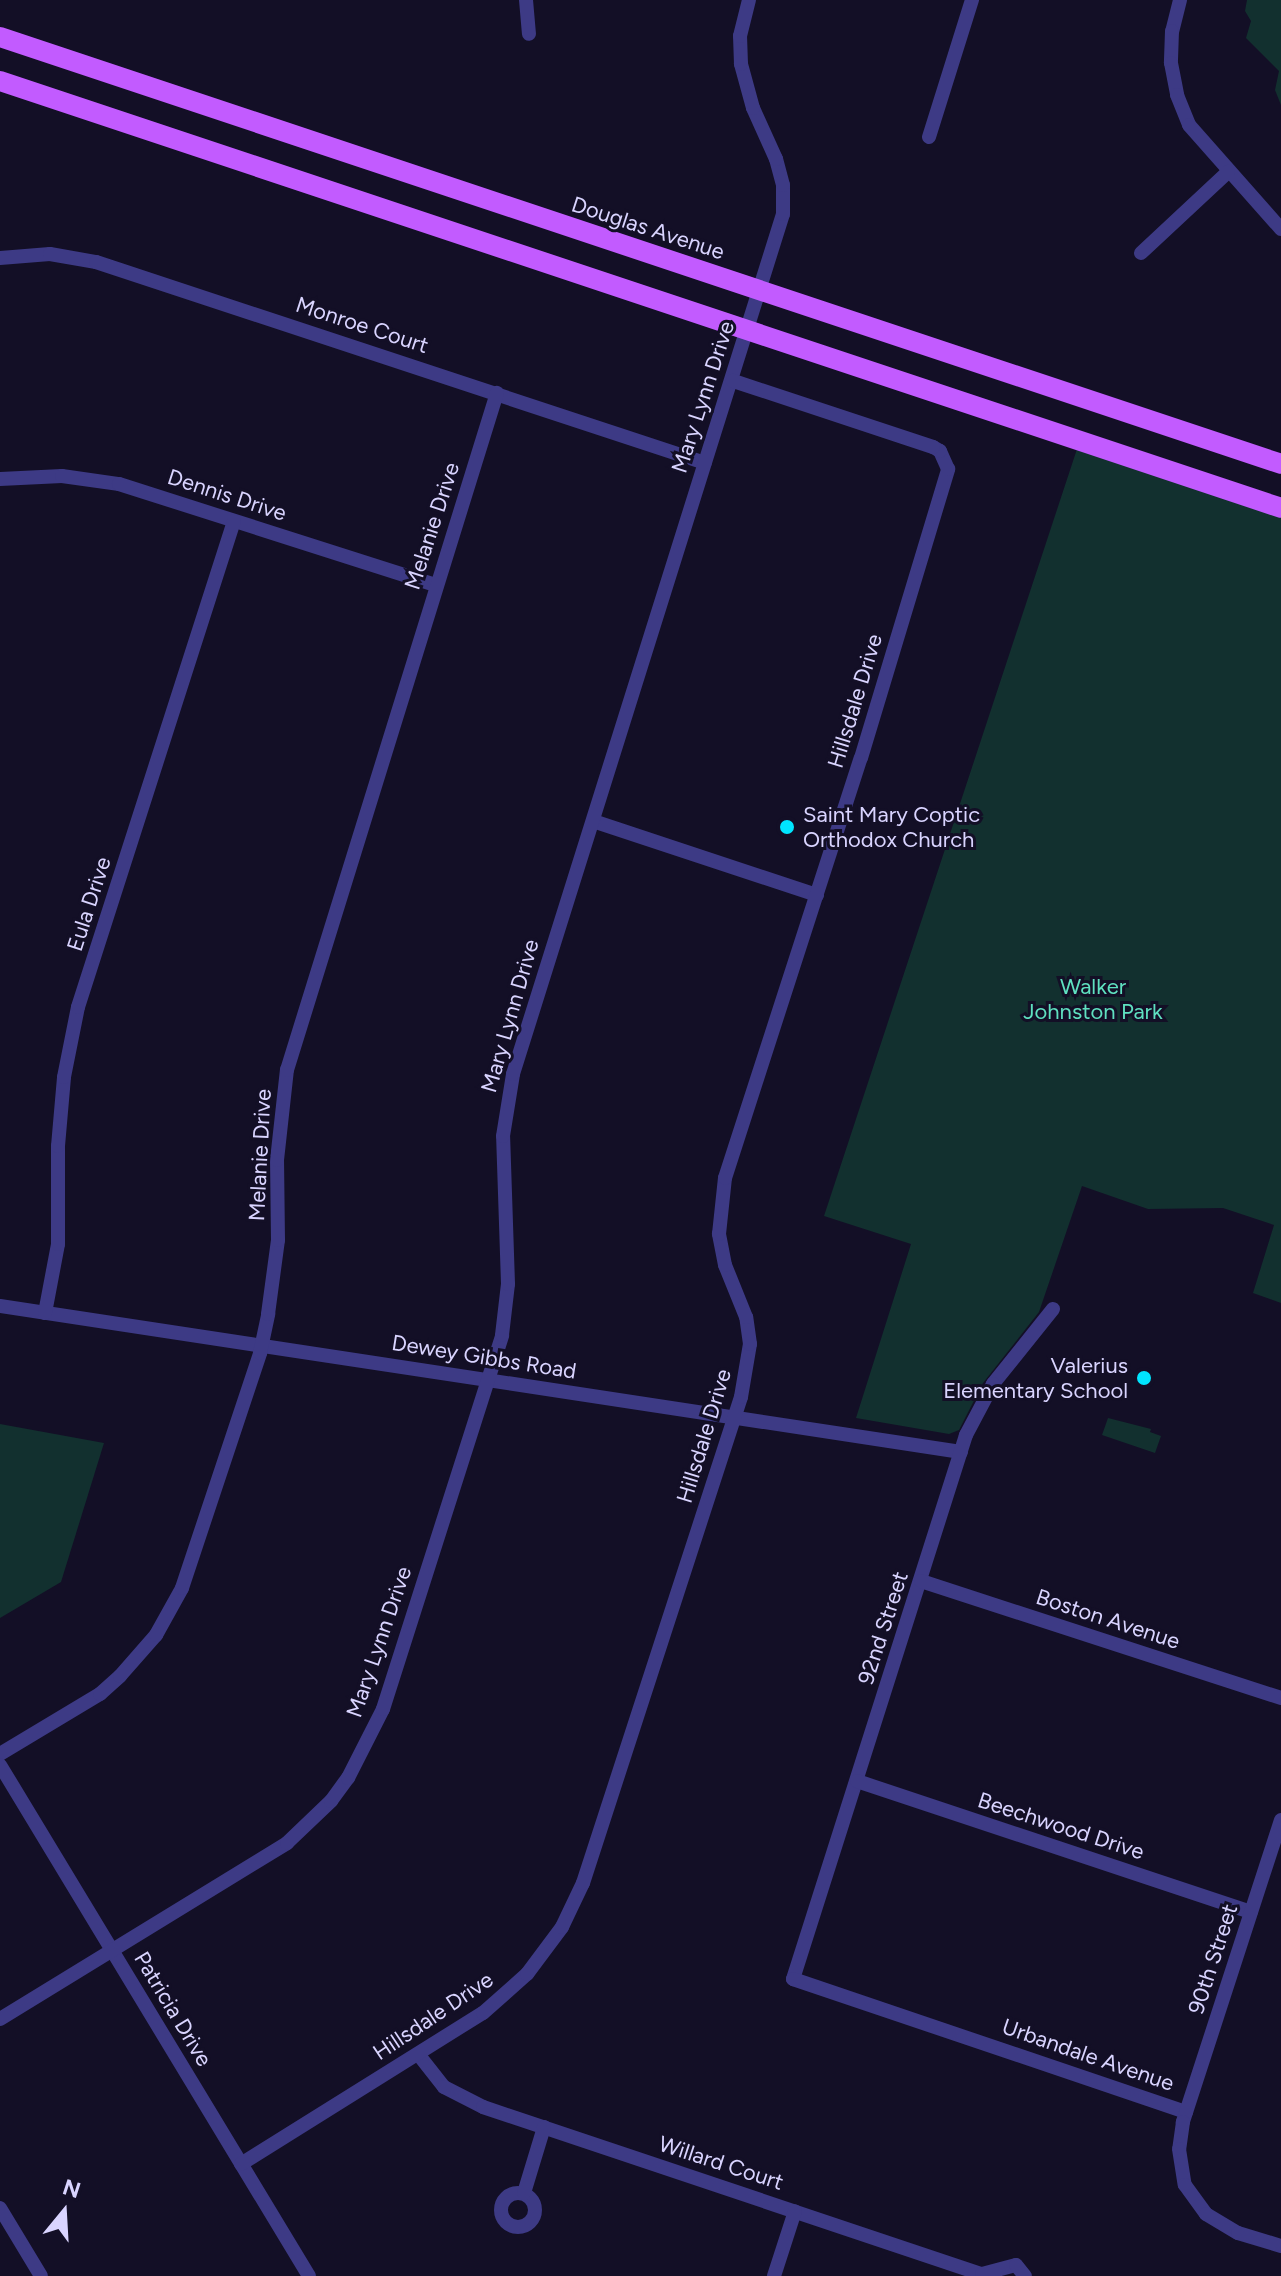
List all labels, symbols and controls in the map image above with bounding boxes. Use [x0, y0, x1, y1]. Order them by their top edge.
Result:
street label: Douglas Avenue [568, 191, 728, 265]
street label: Monroe Court [292, 291, 432, 359]
street label: Mary Lynn Drive [666, 318, 740, 476]
street label: Melanie Drive [399, 459, 465, 593]
street label: Dennis Drive [164, 463, 290, 527]
street label: Hillsdale Drive [822, 631, 888, 771]
place label: Saint Mary Coptic Orthodox Church [803, 801, 980, 852]
marker: Saint Mary Coptic Orthodox Church [778, 818, 796, 836]
street label: Eula Drive [61, 853, 117, 955]
street label: Mary Lynn Drive [476, 936, 544, 1096]
park label: Walker Johnston Park [1023, 973, 1163, 1024]
street label: Melanie Drive [243, 1088, 277, 1222]
street label: Dewey Gibbs Road [390, 1329, 578, 1385]
place label: Valerius Elementary School [943, 1352, 1128, 1404]
street label: Hillsdale Drive [671, 1366, 737, 1506]
marker: Valerius Elementary School [1135, 1369, 1153, 1387]
street label: Mary Lynn Drive [341, 1563, 417, 1721]
street label: 92nd Street [852, 1568, 914, 1688]
street label: Boston Avenue [1033, 1583, 1183, 1655]
street label: Beechwood Drive [975, 1787, 1147, 1865]
street label: 90th Street [1183, 1901, 1243, 2017]
street label: Patricia Drive [128, 1947, 218, 2071]
street label: Hillsdale Drive [368, 1966, 498, 2066]
street label: Urbandale Avenue [999, 2013, 1177, 2097]
street label: Willard Court [655, 2130, 787, 2196]
north arrow [24, 2172, 104, 2252]
text: N [59, 2173, 84, 2204]

